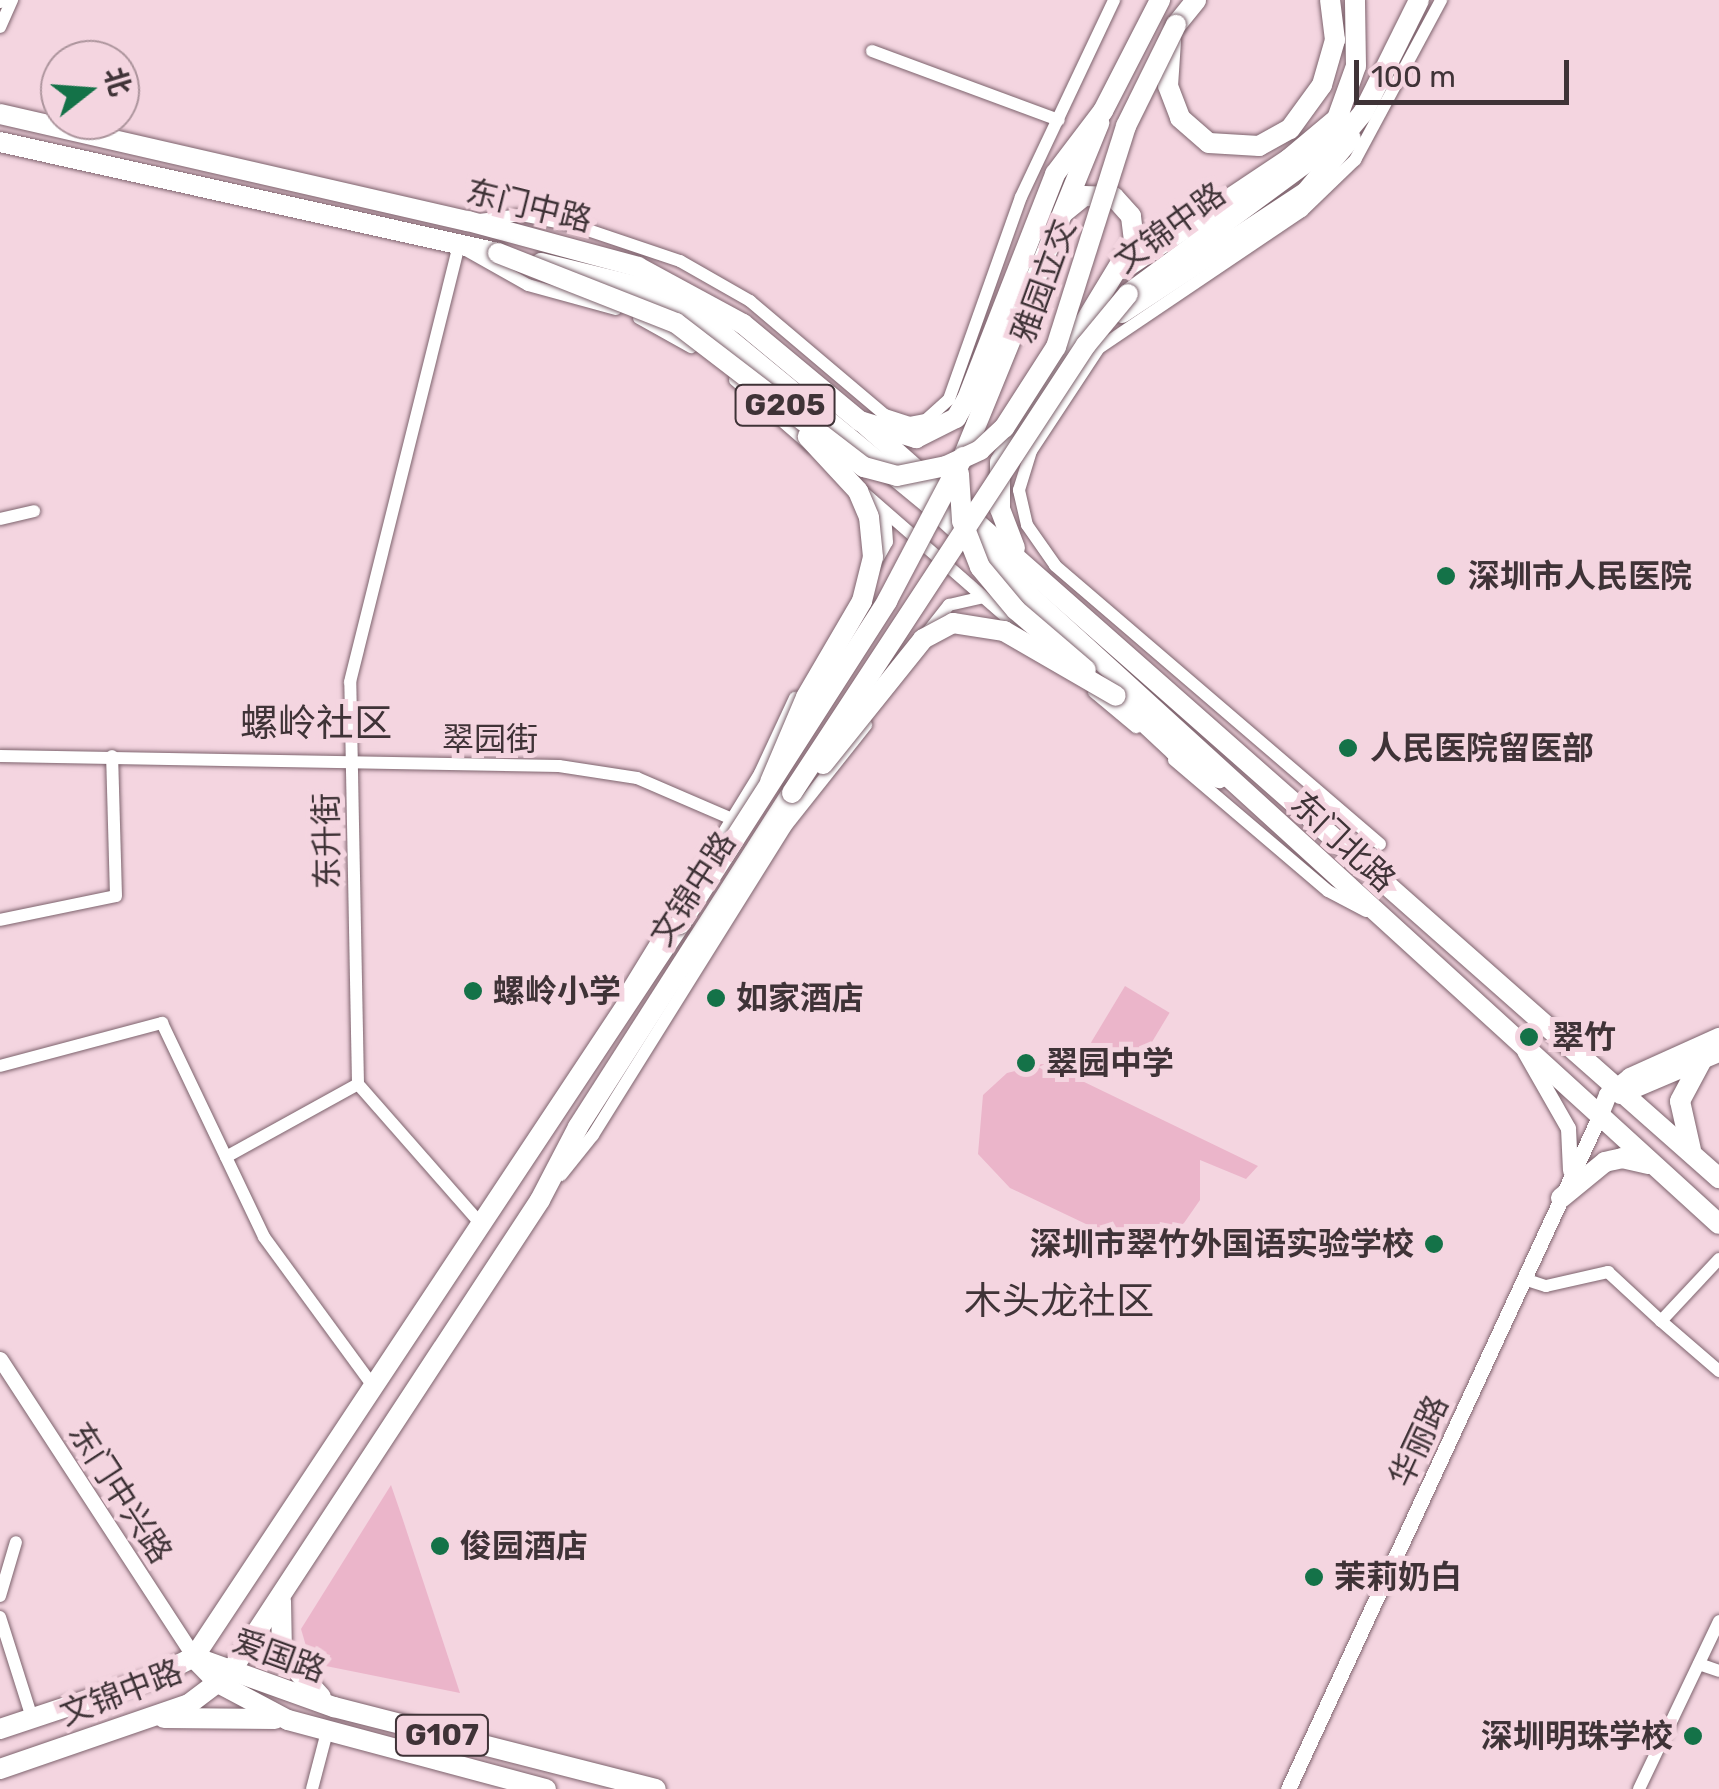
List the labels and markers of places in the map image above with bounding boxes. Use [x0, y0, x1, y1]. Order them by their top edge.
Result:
place label: 深圳市人民医院 [1468, 557, 1692, 595]
marker: 深圳市人民医院 [1433, 563, 1459, 589]
place label: 人民医院留医部 [1370, 729, 1594, 767]
marker: 人民医院留医部 [1335, 735, 1361, 761]
place label: 螺岭小学 [493, 972, 621, 1010]
place label: 如家酒店 [736, 979, 864, 1017]
marker: 螺岭小学 [462, 980, 484, 1002]
marker: 如家酒店 [705, 987, 727, 1009]
place label: 翠竹 [1552, 1018, 1616, 1056]
marker: 翠竹 [1516, 1024, 1542, 1050]
place label: 翠园中学 [1046, 1044, 1174, 1082]
marker: 翠园中学 [1015, 1052, 1037, 1074]
place label: 深圳市翠竹外国语实验学校 [1030, 1225, 1414, 1263]
marker: 深圳市翠竹外国语实验学校 [1423, 1233, 1445, 1255]
place label: 俊园酒店 [460, 1527, 588, 1565]
marker: 俊园酒店 [429, 1535, 451, 1557]
place label: 茉莉奶白 [1334, 1558, 1462, 1596]
marker: 茉莉奶白 [1303, 1566, 1325, 1588]
place label: 深圳明珠学校 [1481, 1717, 1673, 1755]
marker: 深圳明珠学校 [1682, 1725, 1704, 1747]

